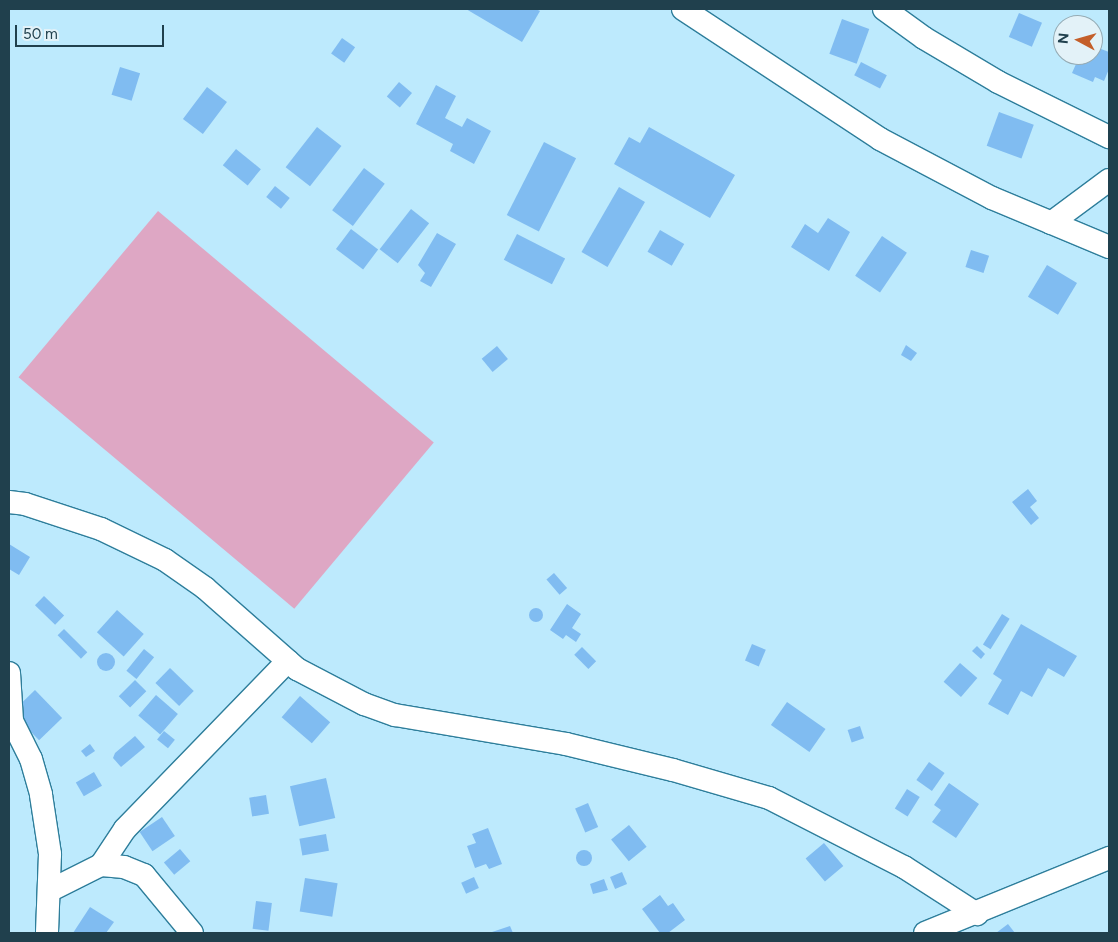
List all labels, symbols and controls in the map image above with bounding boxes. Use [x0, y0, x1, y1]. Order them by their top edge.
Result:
scale bar [18, 15, 166, 47]
north arrow [1053, 15, 1103, 65]
text: 50 m [23, 25, 58, 43]
text: N [1055, 32, 1073, 45]

